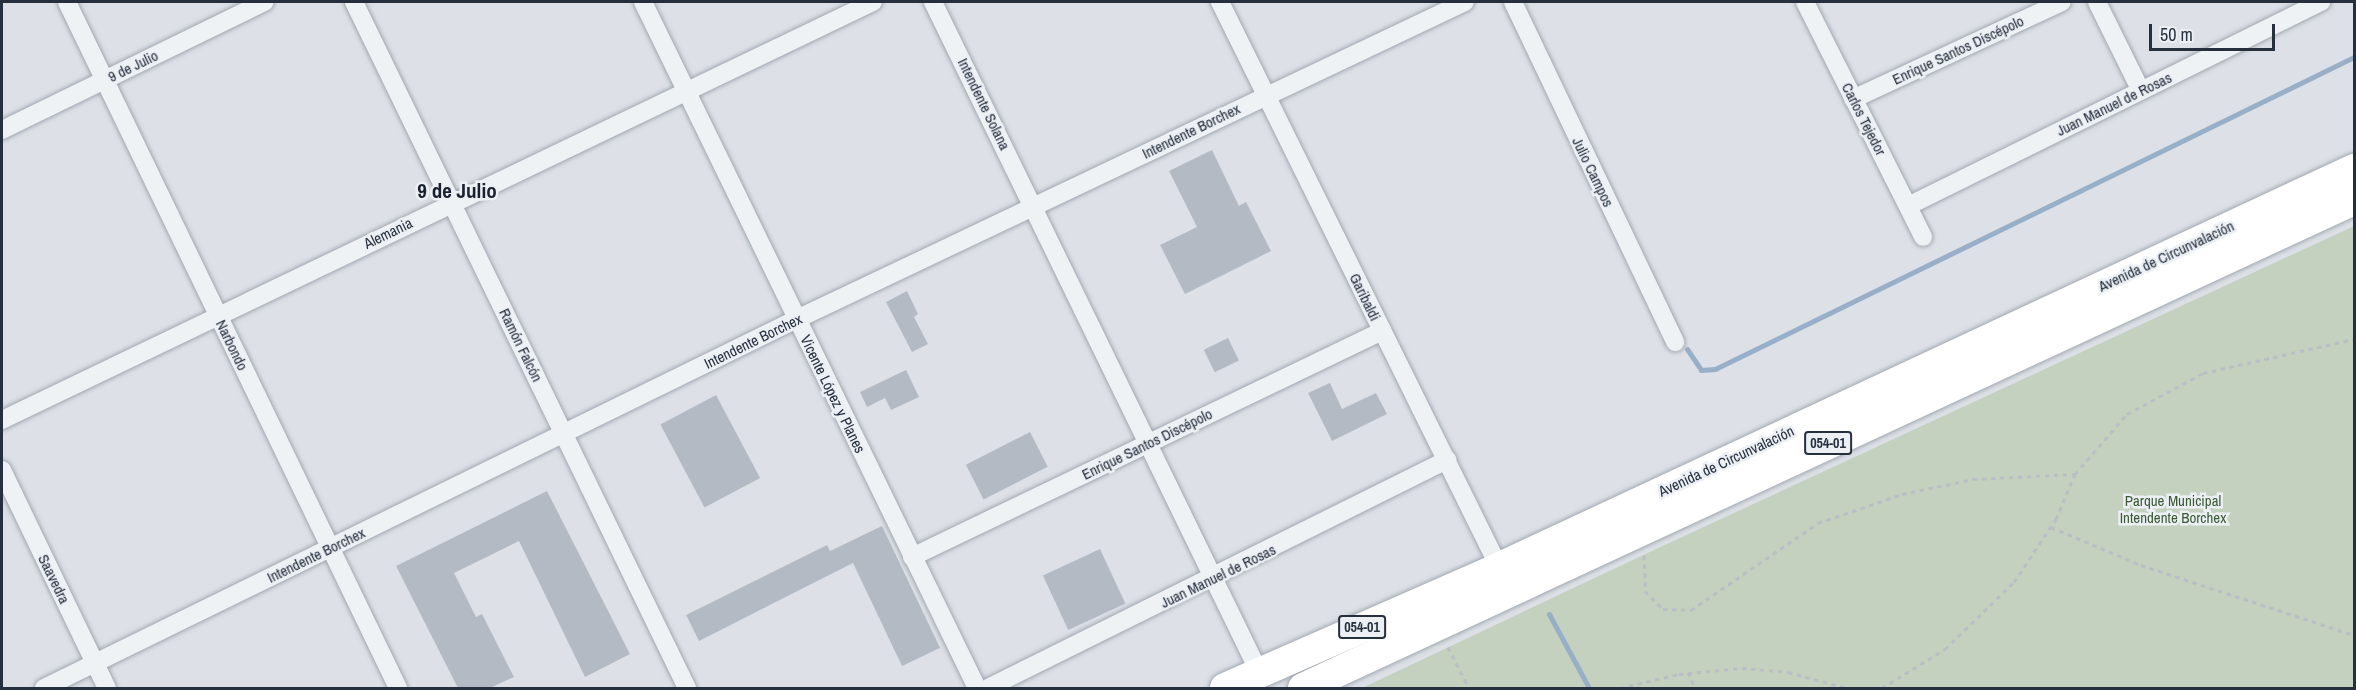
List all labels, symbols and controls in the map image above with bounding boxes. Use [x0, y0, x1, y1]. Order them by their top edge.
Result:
street label: Enrique Santos Discépolo [1889, 12, 2027, 88]
scale bar [2152, 12, 2278, 50]
text: 50 m [2160, 22, 2193, 47]
street label: 9 de Julio [105, 46, 161, 86]
street label: Intendente Solana [954, 55, 1014, 153]
street label: Juan Manuel de Rosas [2054, 68, 2174, 140]
street label: Carlos Tejedor [1838, 80, 1890, 158]
street label: Intendente Borchex [1139, 100, 1243, 162]
street label: Julio Campos [1568, 134, 1618, 210]
district label: 9 de Julio [417, 178, 497, 204]
street label: Alemania [361, 214, 415, 252]
street label: Avenida de Circunvalación [2095, 217, 2237, 295]
street label: Garibaldi [1346, 270, 1384, 324]
street label: Ramón Falcón [496, 305, 546, 385]
street label: Intendente Borchex [701, 310, 805, 372]
street label: Narbondo [212, 317, 252, 373]
street label: Vicente López y Planes [797, 332, 869, 456]
street label: Enrique Santos Discépolo [1079, 405, 1215, 483]
street label: Avenida de Circunvalación [1655, 422, 1797, 500]
road number: 054-01 [1804, 432, 1852, 454]
park label: Parque Municipal Intendente Borchex [2120, 491, 2226, 526]
street label: Intendente Borchex [264, 524, 368, 586]
street label: Juan Manuel de Rosas [1158, 540, 1278, 612]
street label: Saavedra [34, 551, 74, 607]
road number: 054-01 [1338, 616, 1386, 638]

